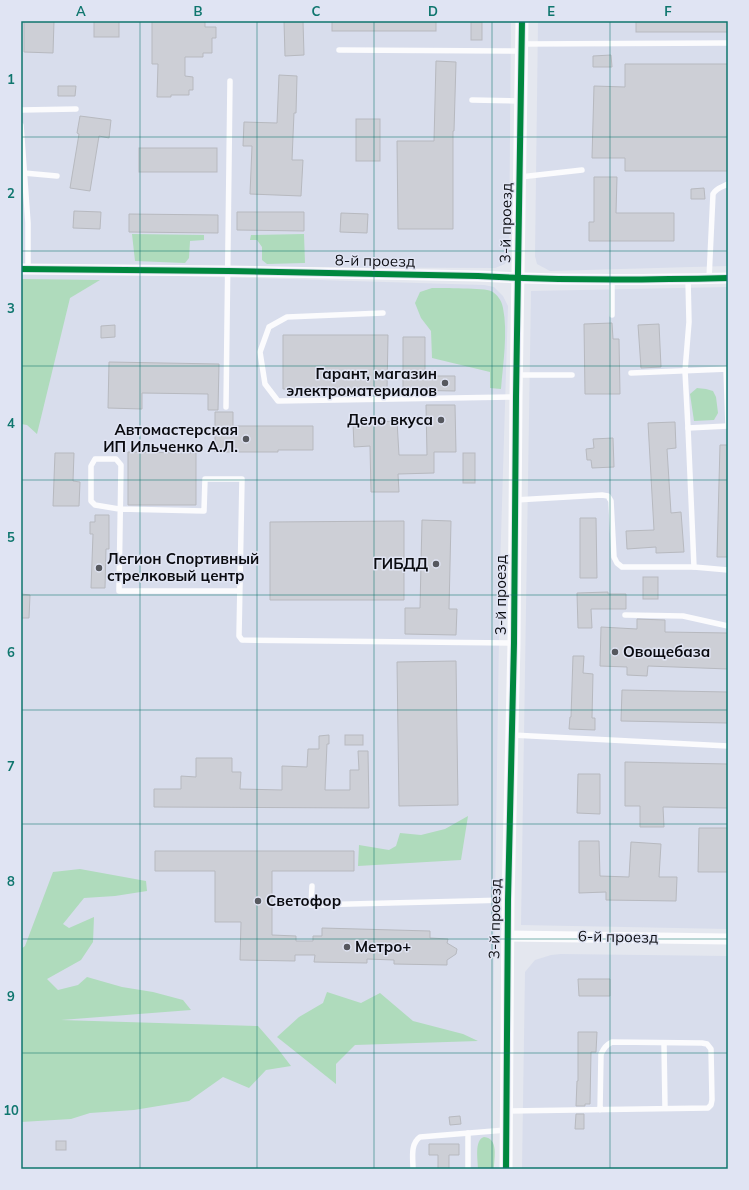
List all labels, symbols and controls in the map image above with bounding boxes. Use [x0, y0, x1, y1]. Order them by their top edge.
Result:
text: A [76, 3, 86, 19]
text: B [194, 3, 203, 19]
text: C [312, 3, 321, 19]
text: D [428, 3, 438, 19]
text: E [547, 3, 555, 19]
text: F [664, 3, 672, 19]
text: 1 [7, 71, 15, 87]
street label: 3-й проезд [495, 183, 516, 263]
text: 2 [7, 185, 15, 201]
street label: 8-й проезд [335, 250, 415, 271]
text: 3 [7, 300, 15, 316]
place label: Гарант, магазин электроматериалов [286, 364, 437, 400]
marker: Гарант, магазин электроматериалов [440, 378, 450, 388]
place label: Дело вкуса [347, 410, 433, 429]
text: 4 [7, 415, 15, 431]
marker: Дело вкуса [436, 415, 446, 425]
place label: Автомастерская ИП Ильченко А.Л. [103, 420, 238, 456]
marker: Автомастерская ИП Ильченко А.Л. [241, 434, 251, 444]
text: 5 [7, 529, 15, 545]
place label: Легион Спортивный стрелковый центр [107, 549, 259, 585]
place label: ГИБДД [373, 554, 428, 573]
street label: 3-й проезд [491, 555, 510, 635]
marker: ГИБДД [431, 559, 441, 569]
marker: Легион Спортивный стрелковый центр [94, 563, 104, 573]
place label: Овощебаза [623, 642, 710, 661]
text: 6 [7, 644, 15, 660]
marker: Овощебаза [610, 647, 620, 657]
text: 7 [7, 758, 15, 774]
text: 8 [7, 873, 15, 889]
street label: 3-й проезд [484, 879, 505, 959]
place label: Светофор [266, 891, 341, 910]
marker: Светофор [253, 896, 263, 906]
street label: 6-й проезд [578, 926, 658, 947]
place label: Метро+ [355, 937, 411, 956]
marker: Метро+ [342, 942, 352, 952]
text: 9 [7, 988, 15, 1004]
text: 10 [3, 1102, 19, 1118]

